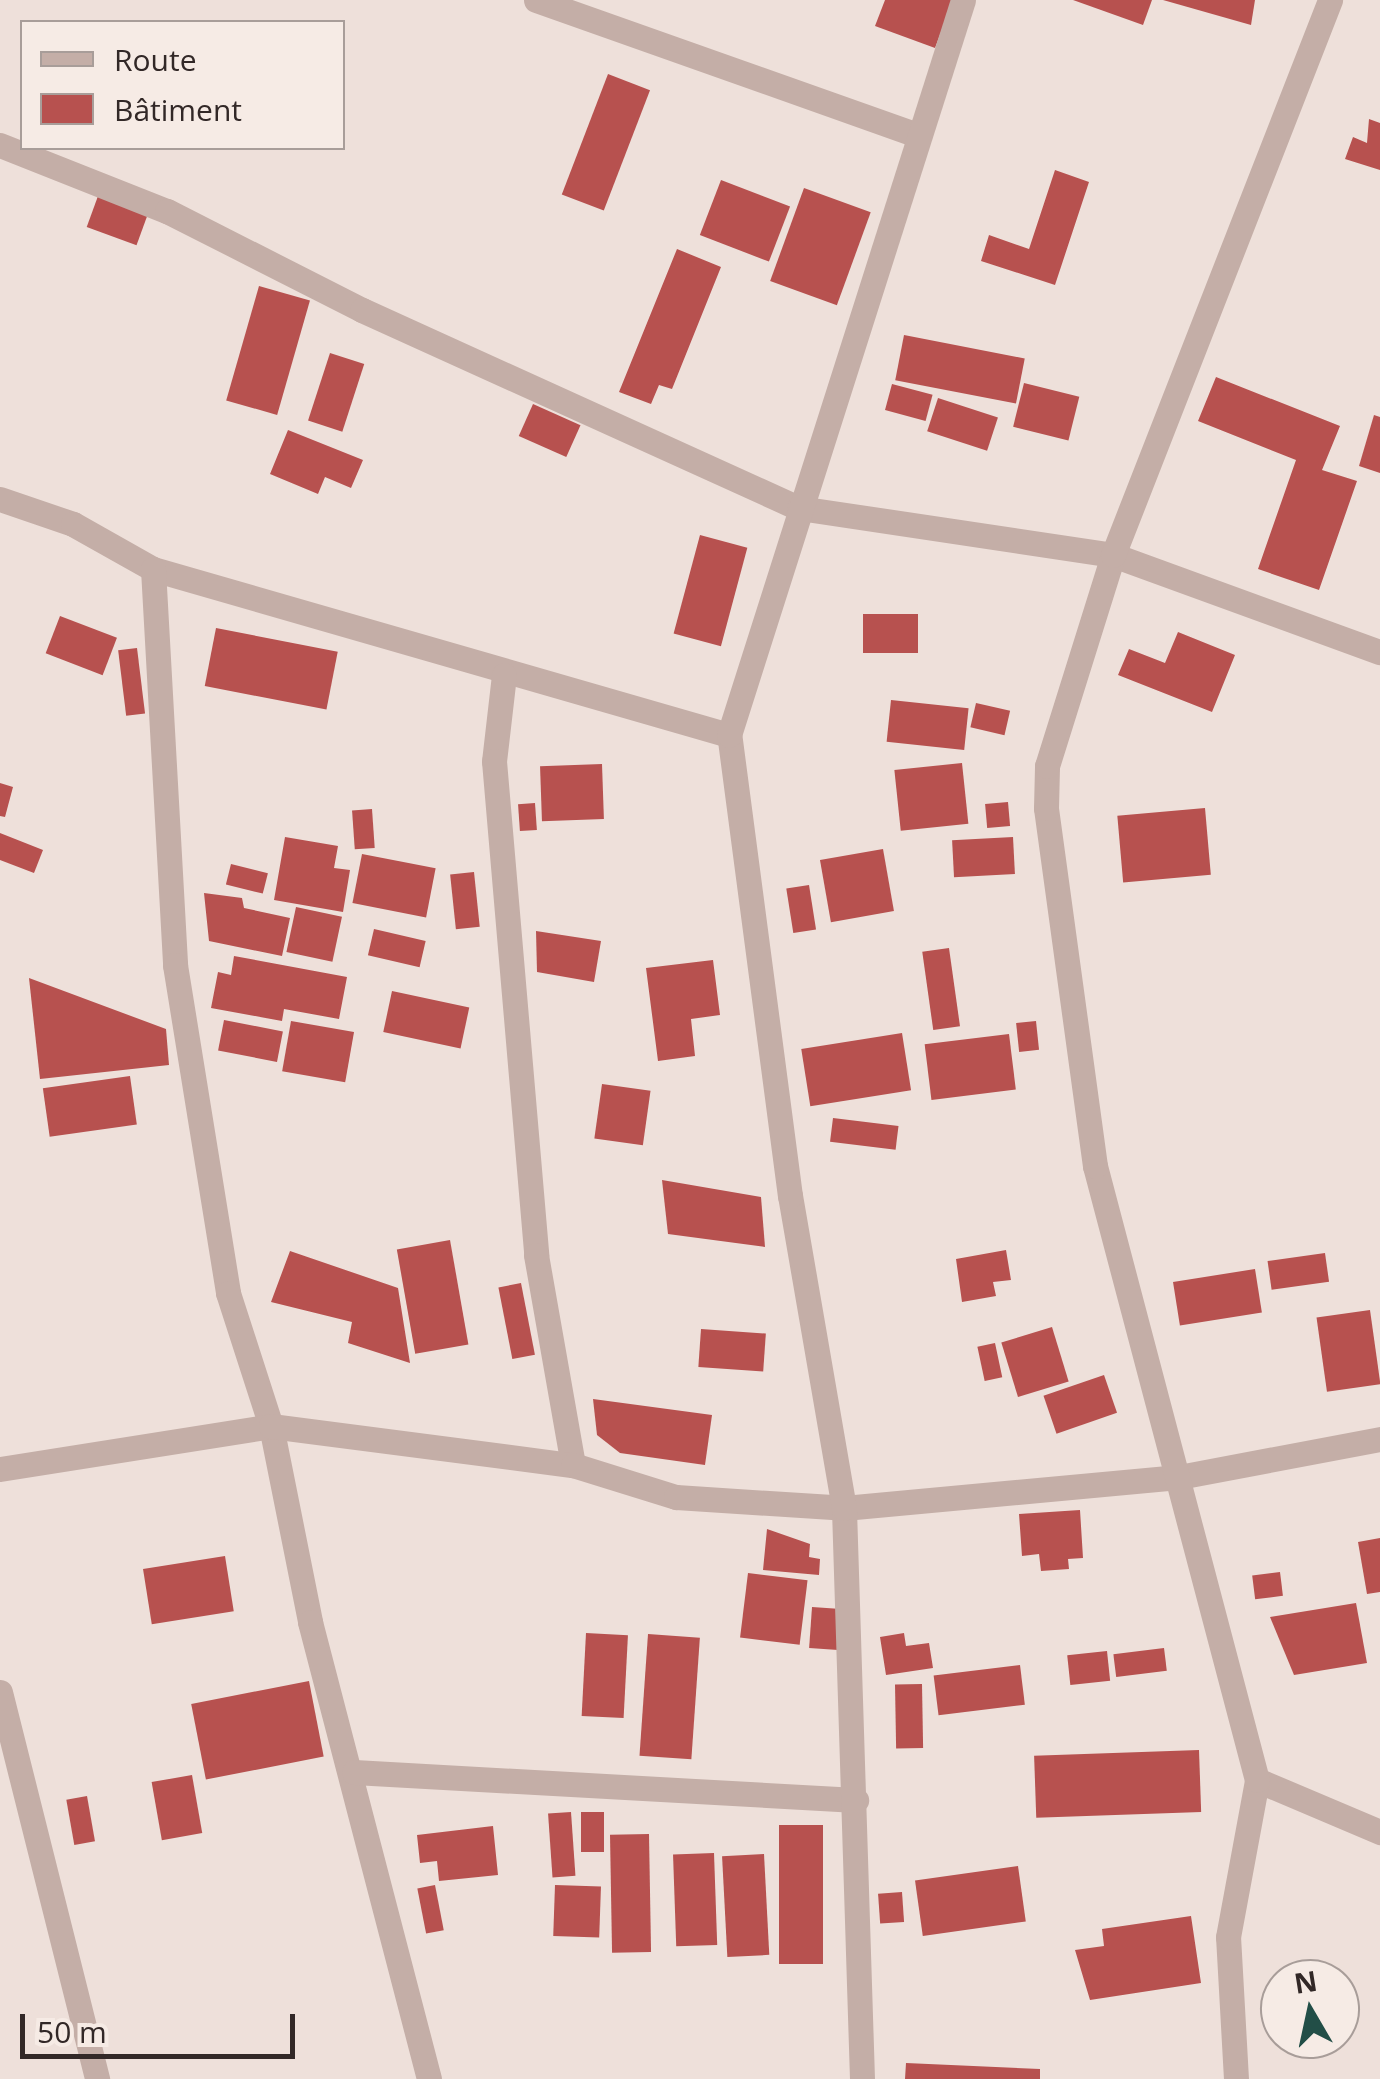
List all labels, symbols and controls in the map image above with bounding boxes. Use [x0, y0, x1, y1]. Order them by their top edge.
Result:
legend [20, 20, 345, 150]
text: Route [114, 39, 197, 80]
text: Bâtiment [114, 89, 242, 130]
north arrow [1260, 1959, 1360, 2059]
text: N [1291, 1961, 1320, 2002]
scale bar [25, 1994, 300, 2056]
text: 50 m [37, 2011, 107, 2052]

